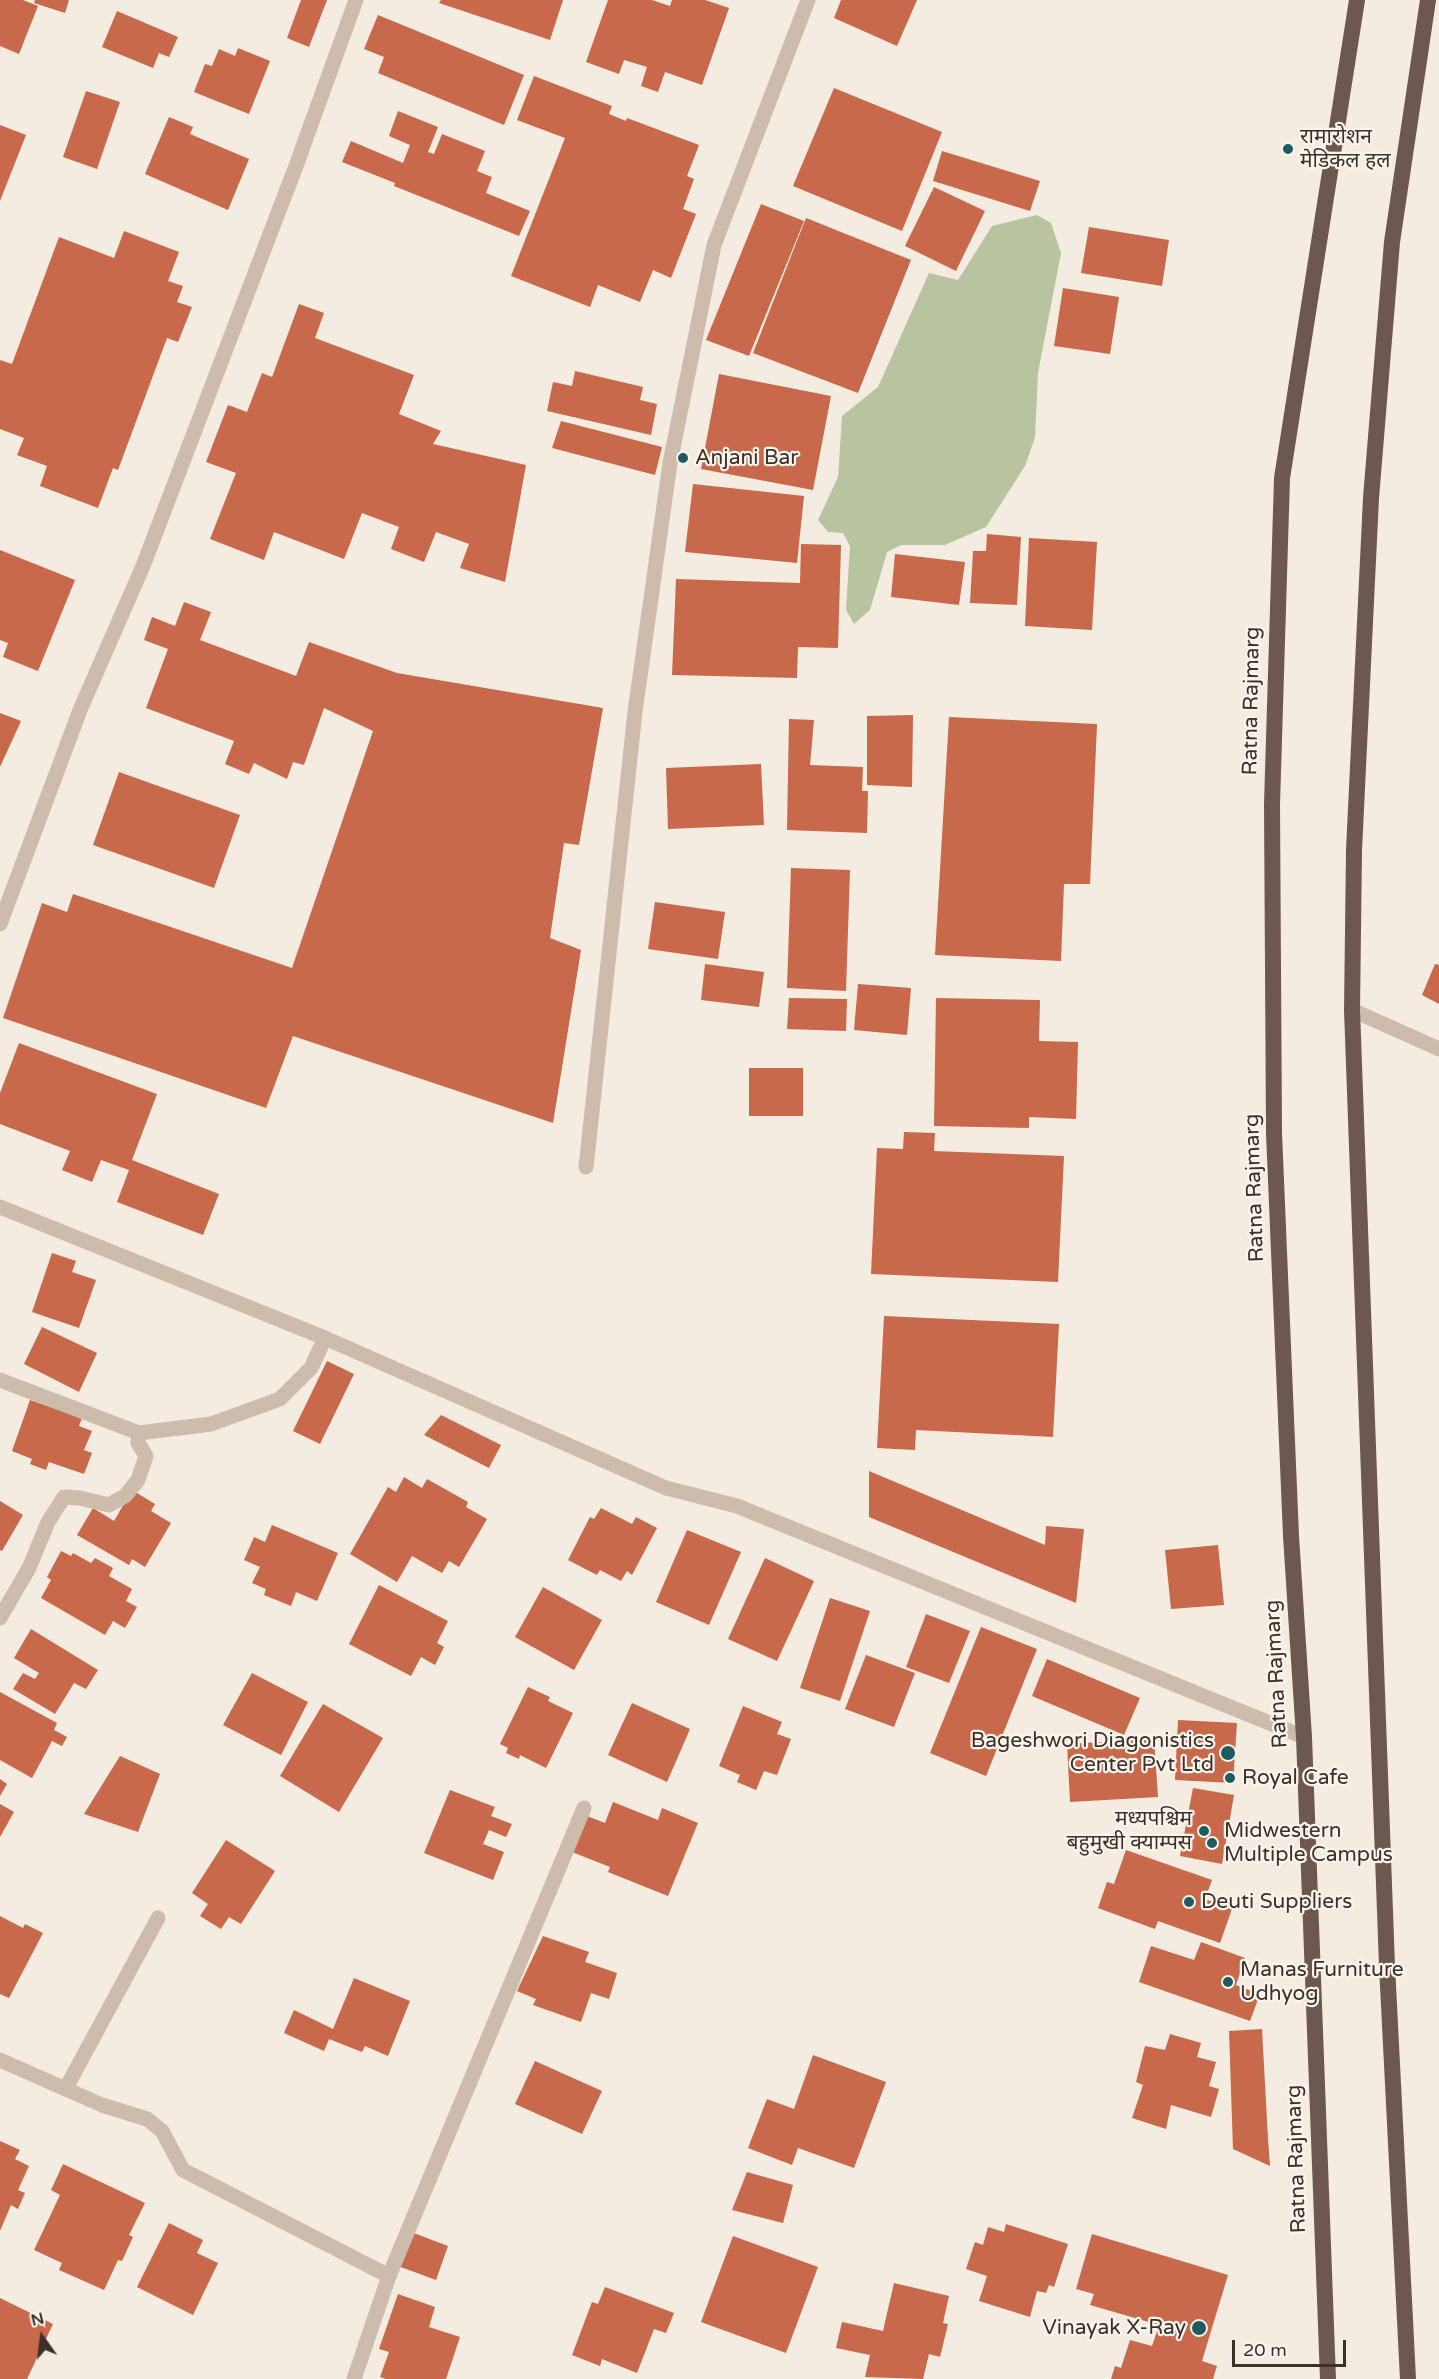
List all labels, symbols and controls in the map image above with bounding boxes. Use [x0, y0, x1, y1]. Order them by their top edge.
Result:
place label: रामारोशन मेडिकल हल [1300, 124, 1390, 174]
marker: रामारोशन मेडिकल हल [1281, 142, 1295, 156]
place label: Anjani Bar [695, 445, 798, 471]
marker: Anjani Bar [676, 451, 690, 465]
street label: Ratna Rajmarg [1238, 626, 1266, 776]
street label: Ratna Rajmarg [1240, 1113, 1270, 1263]
street label: Ratna Rajmarg [1261, 1599, 1293, 1749]
place label: Bageshwori Diagonistics Center Pvt Ltd [971, 1728, 1214, 1778]
marker: Bageshwori Diagonistics Center Pvt Ltd [1219, 1744, 1237, 1762]
place label: Royal Cafe [1242, 1765, 1349, 1791]
marker: Royal Cafe [1223, 1771, 1237, 1785]
place label: मध्यपश्चिम बहुमुखी क्याम्पस [1067, 1806, 1192, 1856]
place label: Midwestern Multiple Campus [1224, 1818, 1393, 1868]
marker: मध्यपश्चिम बहुमुखी क्याम्पस [1197, 1824, 1211, 1838]
marker: Midwestern Multiple Campus [1205, 1836, 1219, 1850]
place label: Deuti Suppliers [1201, 1889, 1352, 1915]
marker: Deuti Suppliers [1182, 1895, 1196, 1909]
place label: Manas Furniture Udhyog [1240, 1957, 1404, 2007]
marker: Manas Furniture Udhyog [1221, 1975, 1235, 1989]
street label: Ratna Rajmarg [1282, 2084, 1312, 2234]
north arrow [12, 2307, 72, 2367]
text: N [29, 2308, 46, 2331]
place label: Vinayak X-Ray [1042, 2315, 1186, 2341]
marker: Vinayak X-Ray [1190, 2319, 1208, 2337]
scale bar [1235, 2328, 1349, 2366]
text: 20 m [1243, 2339, 1287, 2361]

